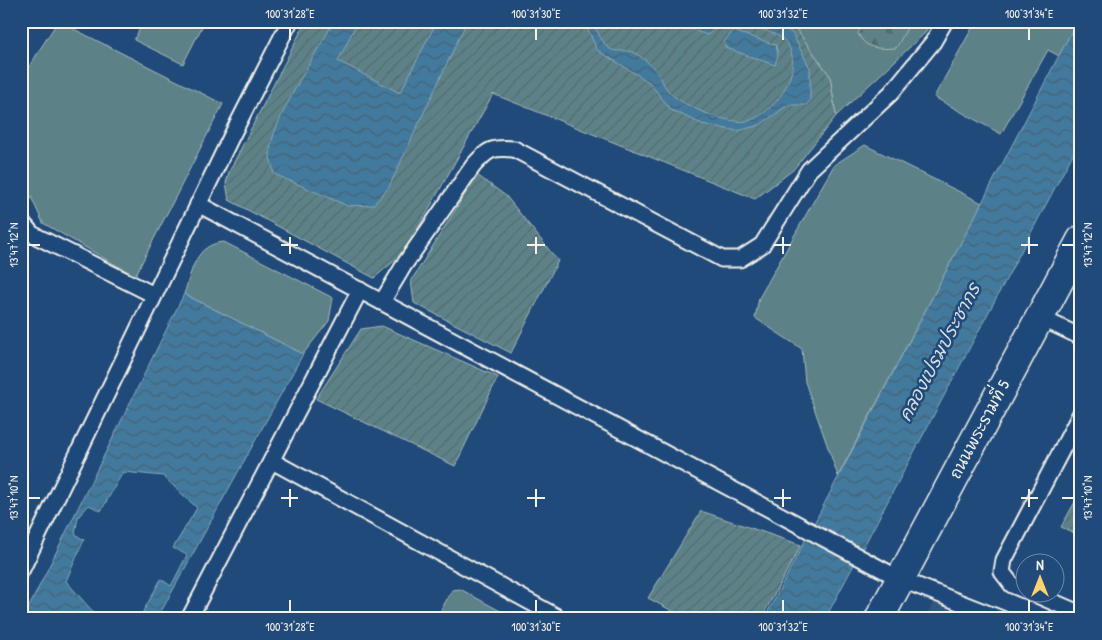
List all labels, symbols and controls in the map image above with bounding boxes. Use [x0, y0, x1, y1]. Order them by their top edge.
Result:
text: 100°31'28"E [265, 5, 315, 22]
text: 100°31'30"E [511, 5, 561, 22]
text: 100°31'32"E [758, 5, 808, 22]
text: 100°31'34"E [1005, 5, 1054, 22]
text: 13°47'12"N [5, 223, 22, 267]
text: 13°47'12"N [1079, 223, 1096, 267]
water label: คลองเปรมประชากร [892, 277, 987, 425]
street label: ถนนพระรามที่ 5 [940, 374, 1014, 482]
text: 13°47'10"N [5, 476, 22, 520]
text: 13°47'10"N [1079, 476, 1096, 520]
north arrow [1014, 552, 1064, 602]
text: N [1036, 555, 1044, 574]
text: 100°31'28"E [265, 618, 315, 635]
text: 100°31'30"E [511, 618, 561, 635]
text: 100°31'32"E [758, 618, 808, 635]
text: 100°31'34"E [1005, 618, 1054, 635]

